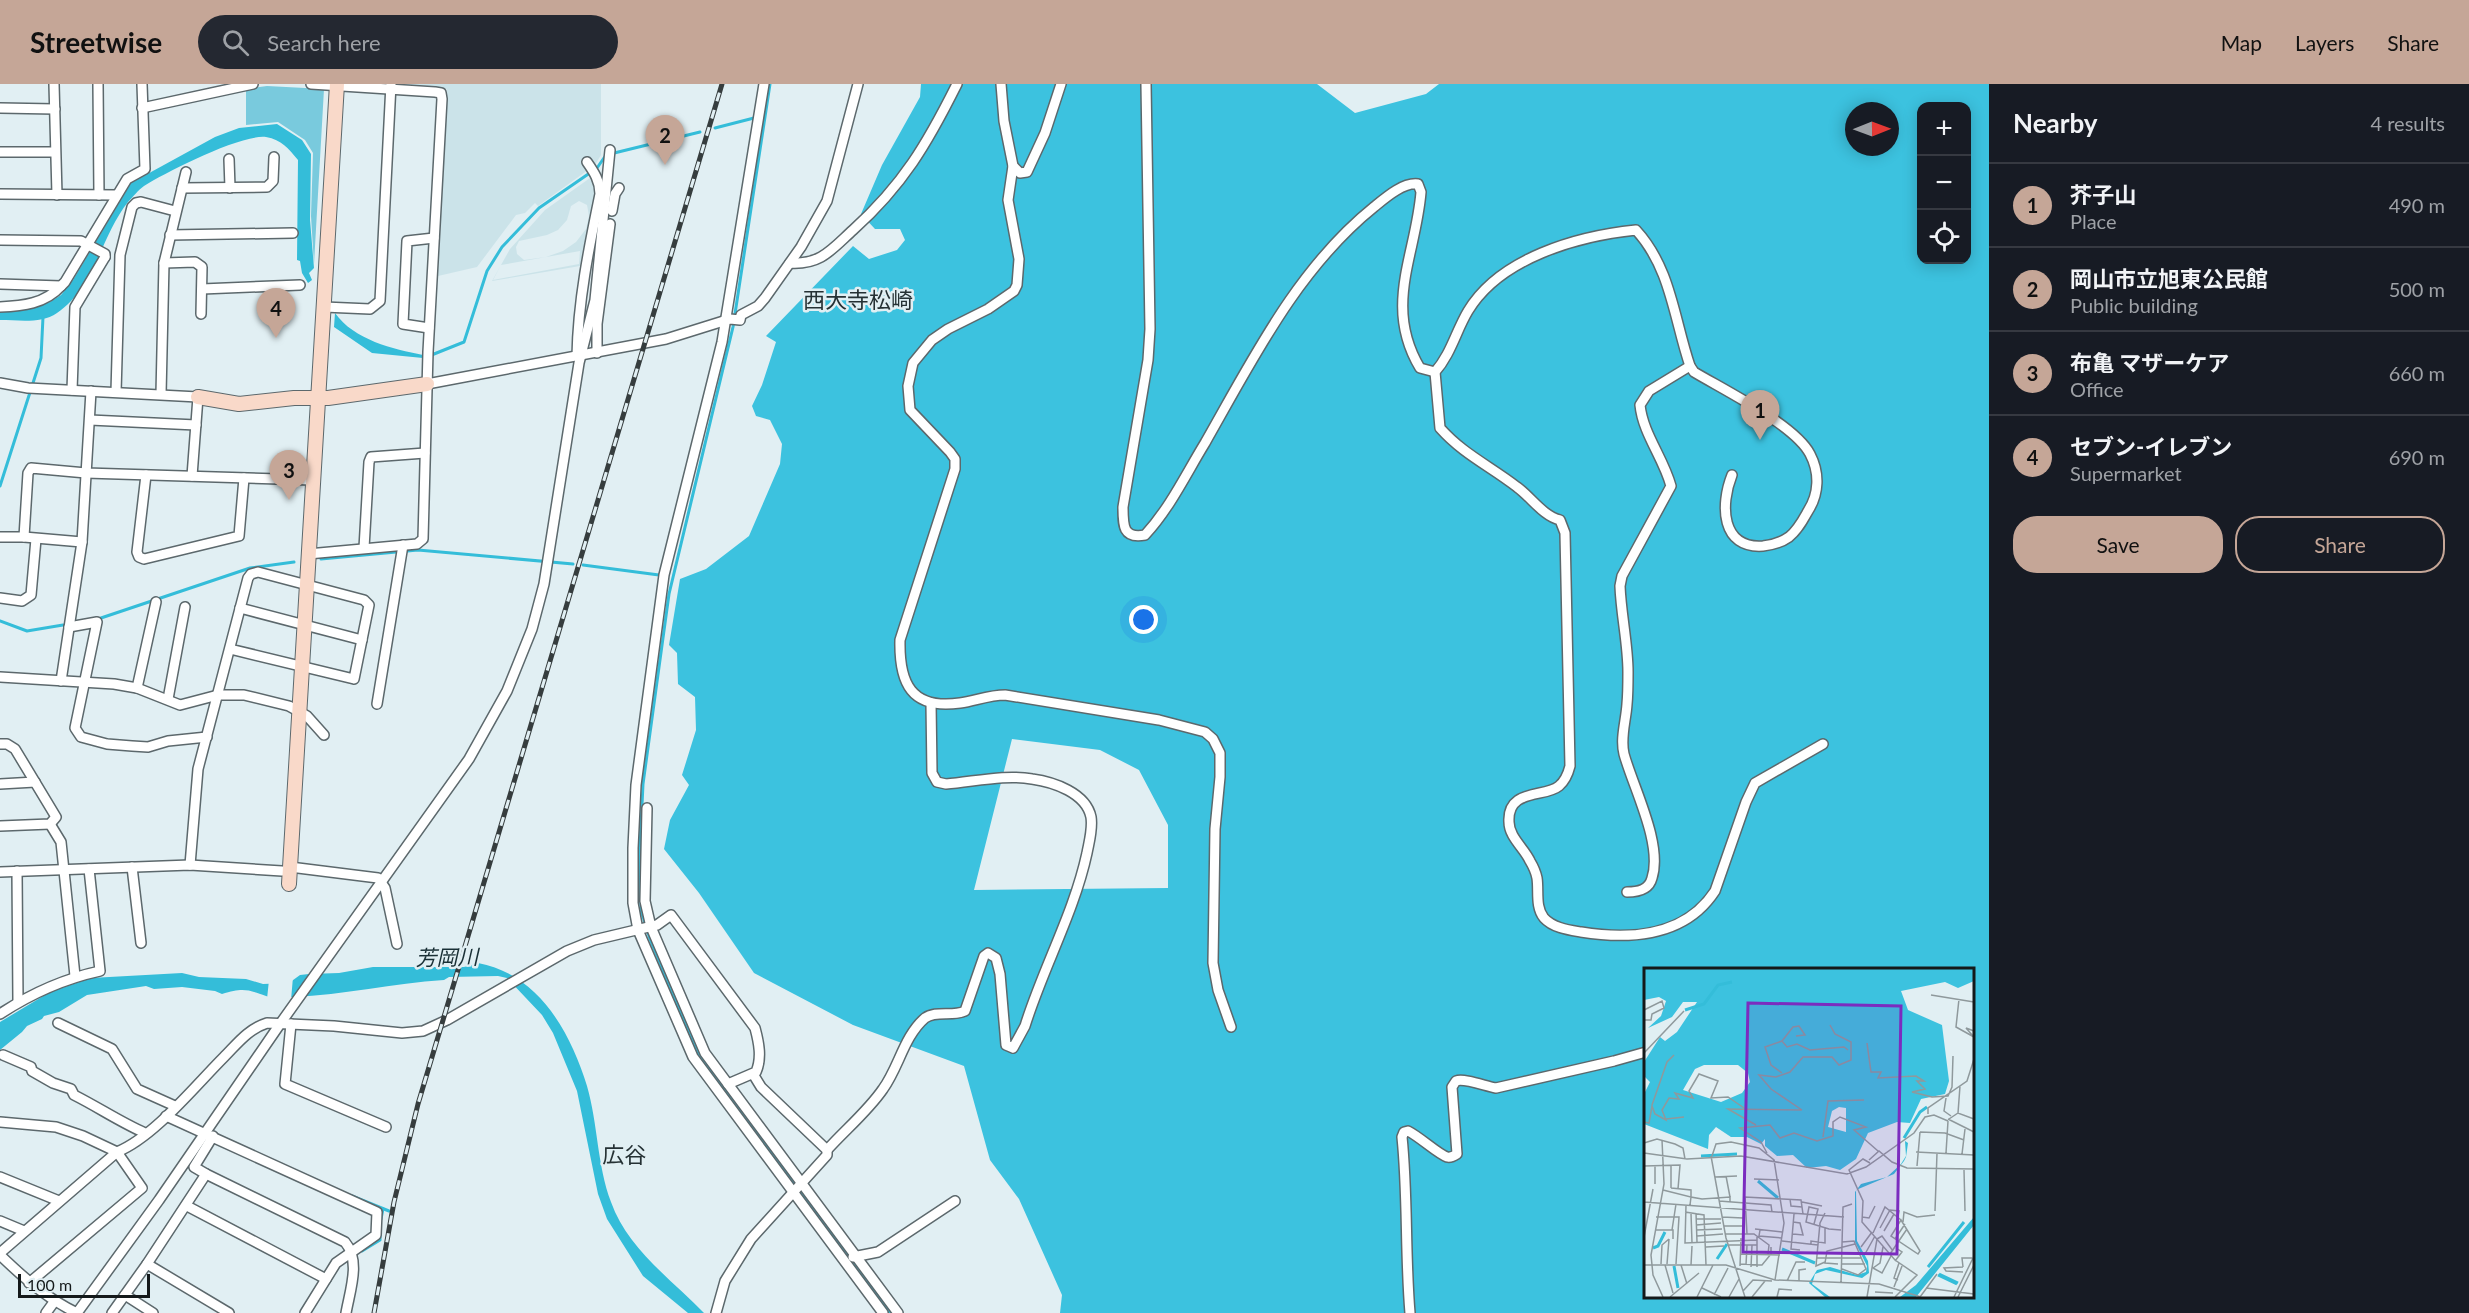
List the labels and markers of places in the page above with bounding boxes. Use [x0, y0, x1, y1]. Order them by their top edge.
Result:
pin: 2 [646, 116, 684, 165]
pin: 4 [256, 288, 296, 338]
pin: 1 [1740, 390, 1780, 440]
pin: 3 [270, 450, 308, 500]

